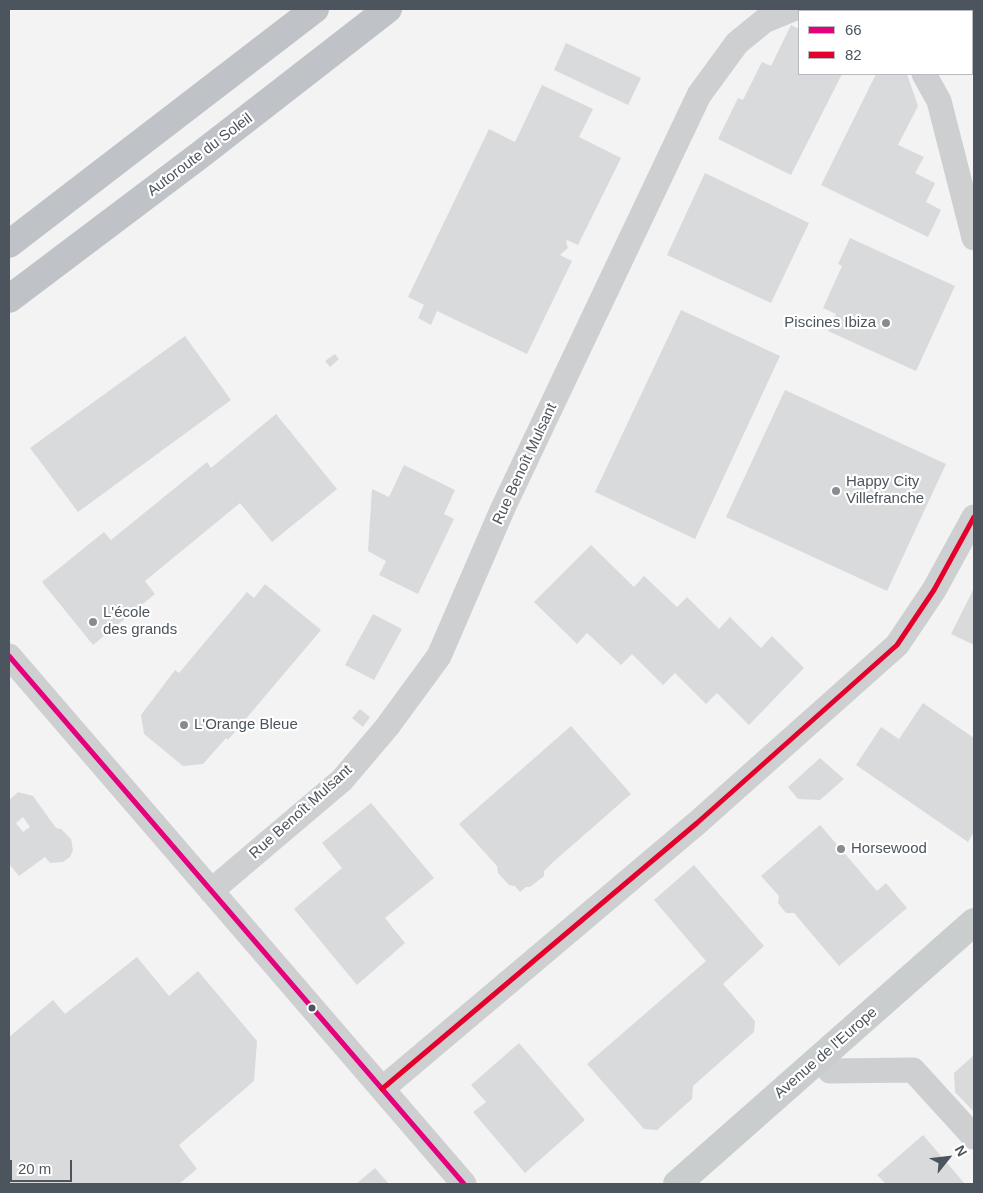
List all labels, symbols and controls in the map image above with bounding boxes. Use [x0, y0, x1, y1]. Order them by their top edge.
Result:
legend [798, 10, 973, 75]
text: 66 [845, 21, 862, 38]
text: 82 [845, 46, 862, 63]
street label: Autoroute du Soleil [144, 110, 256, 200]
place label: Piscines Ibiza [784, 314, 876, 332]
marker: Piscines Ibiza [880, 317, 892, 329]
street label: Rue Benoît Mulsant [489, 400, 561, 528]
place label: Happy City Villefranche [846, 473, 924, 508]
marker: Happy City Villefranche [830, 485, 842, 497]
place label: L'école des grands [103, 604, 177, 639]
marker: L'école des grands [87, 616, 99, 628]
place label: L'Orange Bleue [194, 716, 298, 734]
marker: L'Orange Bleue [178, 719, 190, 731]
street label: Rue Benoît Mulsant [246, 761, 356, 863]
place label: Horsewood [851, 840, 927, 858]
marker: Horsewood [835, 843, 847, 855]
unlabelled marker [307, 1003, 317, 1013]
street label: Avenue de l'Europe [771, 1004, 881, 1102]
north arrow [923, 1133, 973, 1183]
text: N [952, 1142, 971, 1159]
scale bar [12, 1150, 75, 1182]
text: 20 m [18, 1160, 51, 1177]

